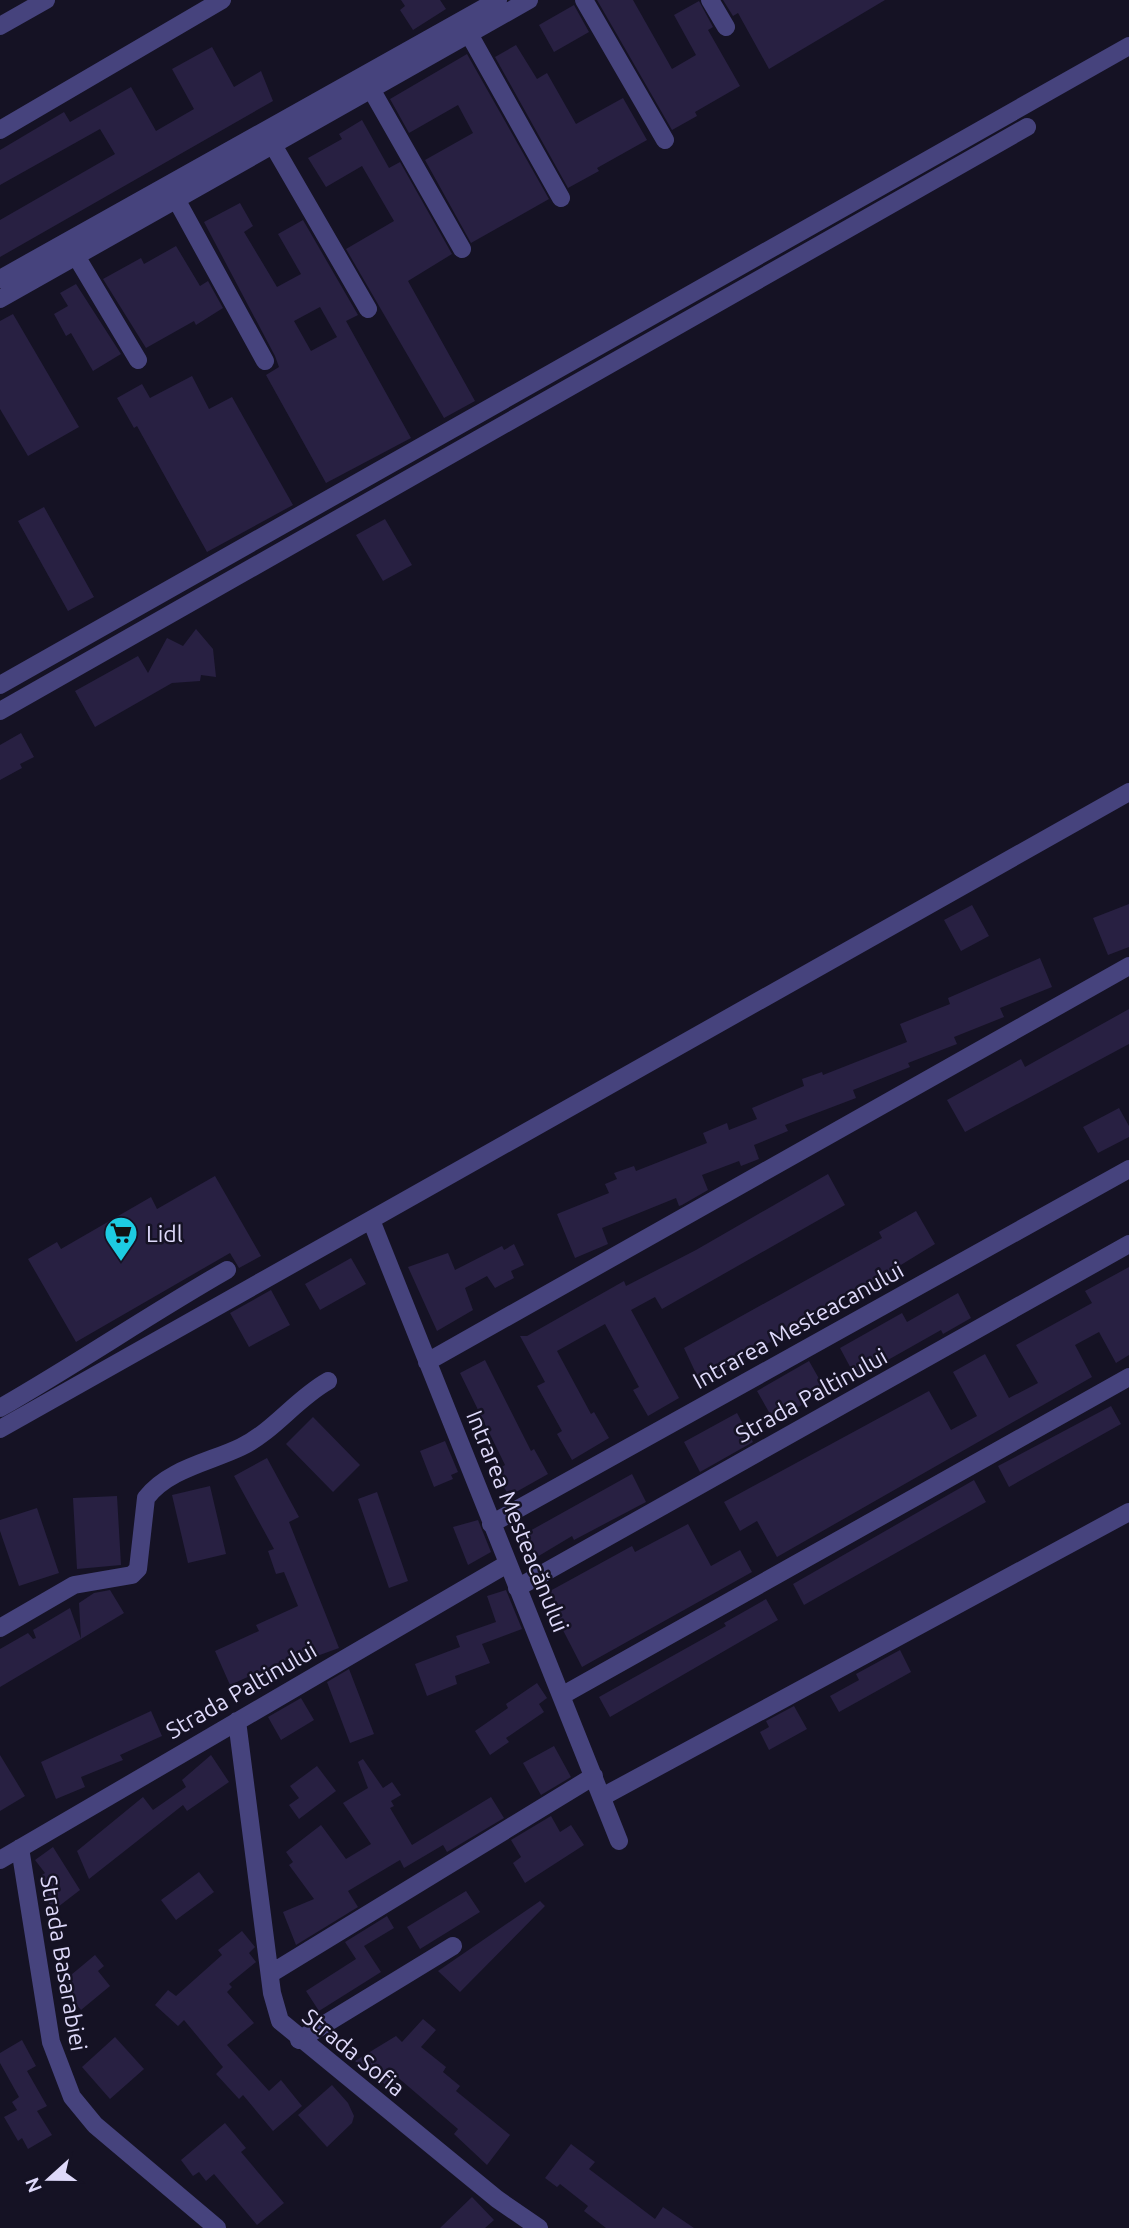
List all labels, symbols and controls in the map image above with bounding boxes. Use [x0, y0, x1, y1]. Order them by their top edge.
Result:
supermarket icon: Lidl [102, 1214, 140, 1263]
place label: Lidl [146, 1221, 183, 1246]
street label: Intrarea Mesteacanului [688, 1257, 908, 1393]
street label: Strada Paltinului [731, 1343, 891, 1447]
street label: Intrarea Mesteacănului [462, 1407, 574, 1635]
street label: Strada Paltinului [161, 1637, 321, 1743]
street label: Strada Basarabiei [36, 1873, 92, 2053]
street label: Strada Sofia [298, 2003, 410, 2101]
north arrow [14, 2144, 84, 2214]
text: N [20, 2175, 46, 2196]

